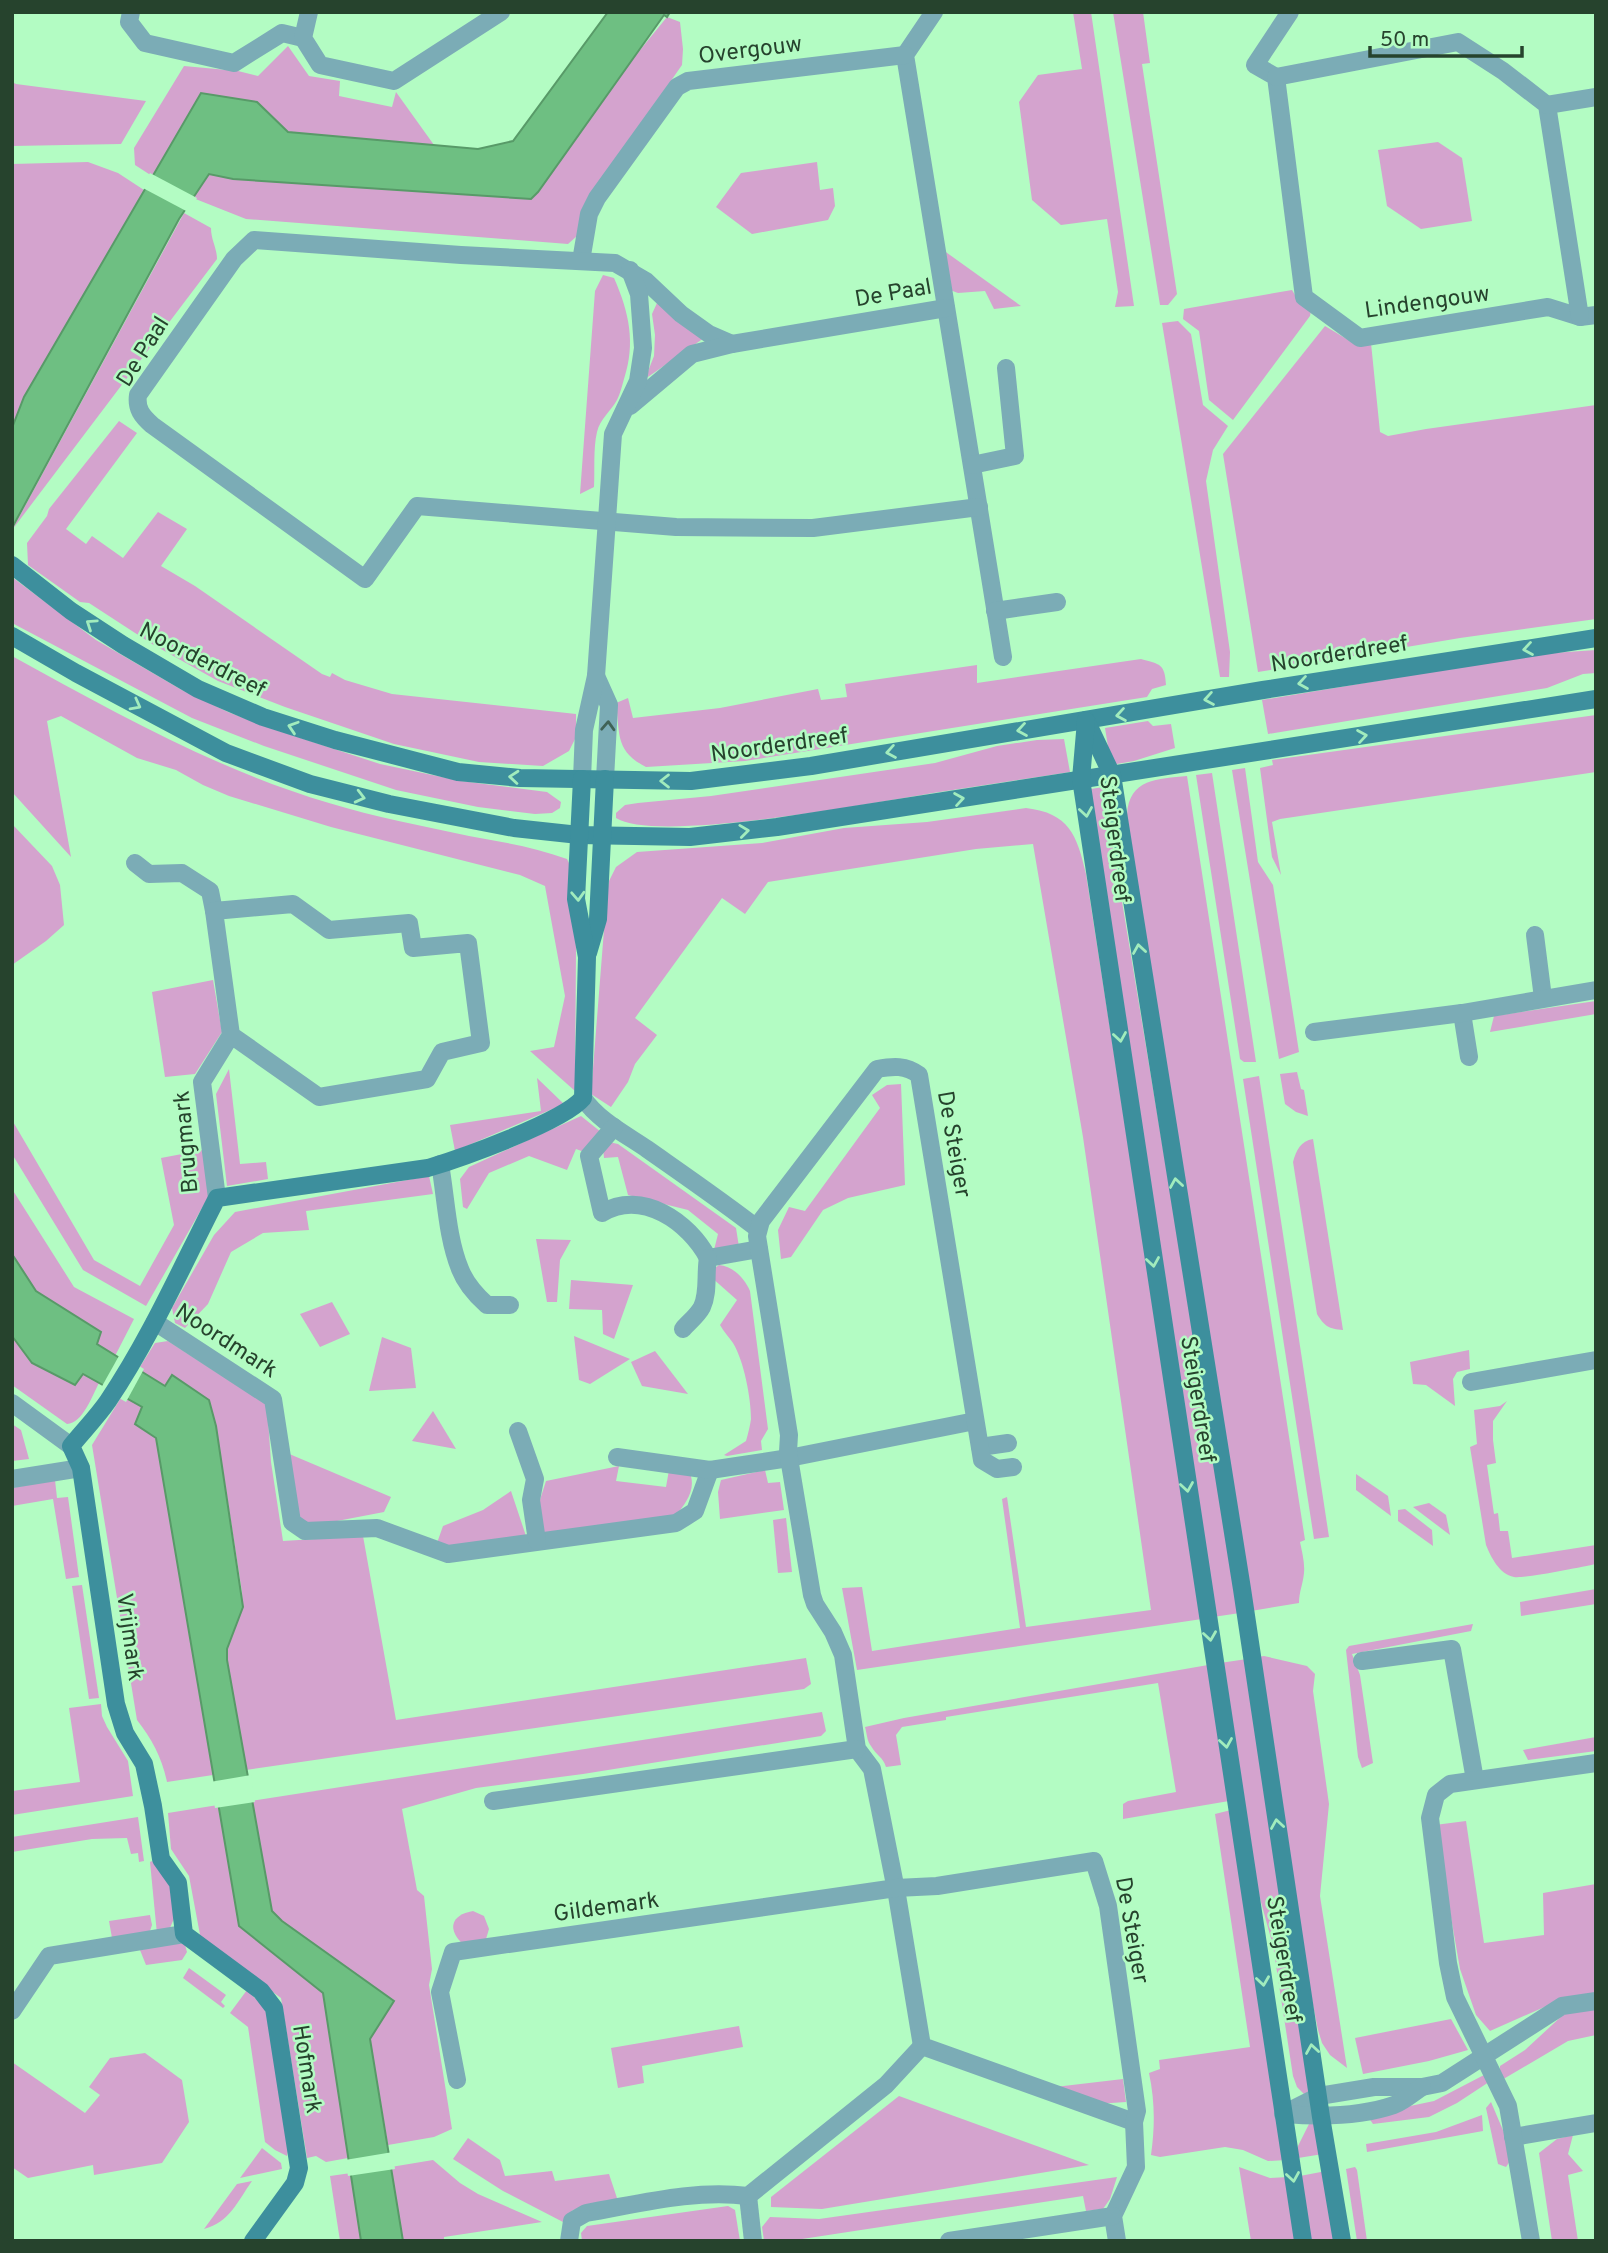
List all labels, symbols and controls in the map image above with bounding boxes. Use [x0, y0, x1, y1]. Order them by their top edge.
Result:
scale bar [1370, 14, 1522, 58]
text: 50 m [1380, 27, 1429, 54]
street label: Overgouw [697, 31, 804, 72]
street label: De Paal [853, 273, 934, 315]
street label: Lindengouw [1363, 280, 1492, 327]
street label: De Paal [111, 312, 177, 393]
street label: Noorderdreef [134, 617, 270, 706]
one-way arrow [86, 620, 99, 632]
street label: Noorderdreef [1269, 630, 1410, 681]
one-way arrow [1522, 641, 1534, 656]
one-way arrow [1298, 676, 1309, 691]
one-way arrow [1203, 691, 1215, 706]
one-way arrow [129, 697, 141, 711]
one-way arrow [1115, 707, 1127, 722]
one-way arrow [287, 720, 299, 735]
one-way arrow [600, 720, 615, 731]
street label: Noorderdreef [709, 722, 850, 770]
one-way arrow [1016, 722, 1028, 737]
one-way arrow [1356, 729, 1368, 744]
one-way arrow [885, 744, 897, 759]
one-way arrow [508, 770, 519, 785]
one-way arrow [660, 774, 671, 789]
street label: Steigerdreef [1091, 774, 1136, 905]
one-way arrow [354, 789, 366, 803]
one-way arrow [953, 792, 965, 807]
one-way arrow [1078, 807, 1093, 818]
one-way arrow [739, 824, 750, 839]
one-way arrow [570, 891, 585, 902]
one-way arrow [1132, 943, 1147, 955]
one-way arrow [1112, 1032, 1127, 1043]
street label: Brugmark [169, 1089, 206, 1194]
street label: De Steiger [929, 1089, 976, 1200]
one-way arrow [1169, 1177, 1184, 1189]
one-way arrow [1146, 1256, 1161, 1268]
street label: Noordmark [169, 1298, 282, 1386]
street label: Steigerdreef [1172, 1334, 1221, 1465]
one-way arrow [1179, 1481, 1194, 1493]
street label: Vrijmark [108, 1592, 149, 1683]
one-way arrow [1202, 1630, 1217, 1641]
one-way arrow [1218, 1737, 1233, 1749]
one-way arrow [1270, 1819, 1285, 1830]
street label: De Steiger [1107, 1875, 1154, 1986]
street label: Gildemark [552, 1887, 661, 1930]
street label: Steigerdreef [1258, 1894, 1307, 2025]
one-way arrow [1255, 1975, 1270, 1987]
street label: Hofmark [284, 2023, 327, 2116]
one-way arrow [1304, 2043, 1319, 2055]
one-way arrow [1285, 2171, 1300, 2183]

